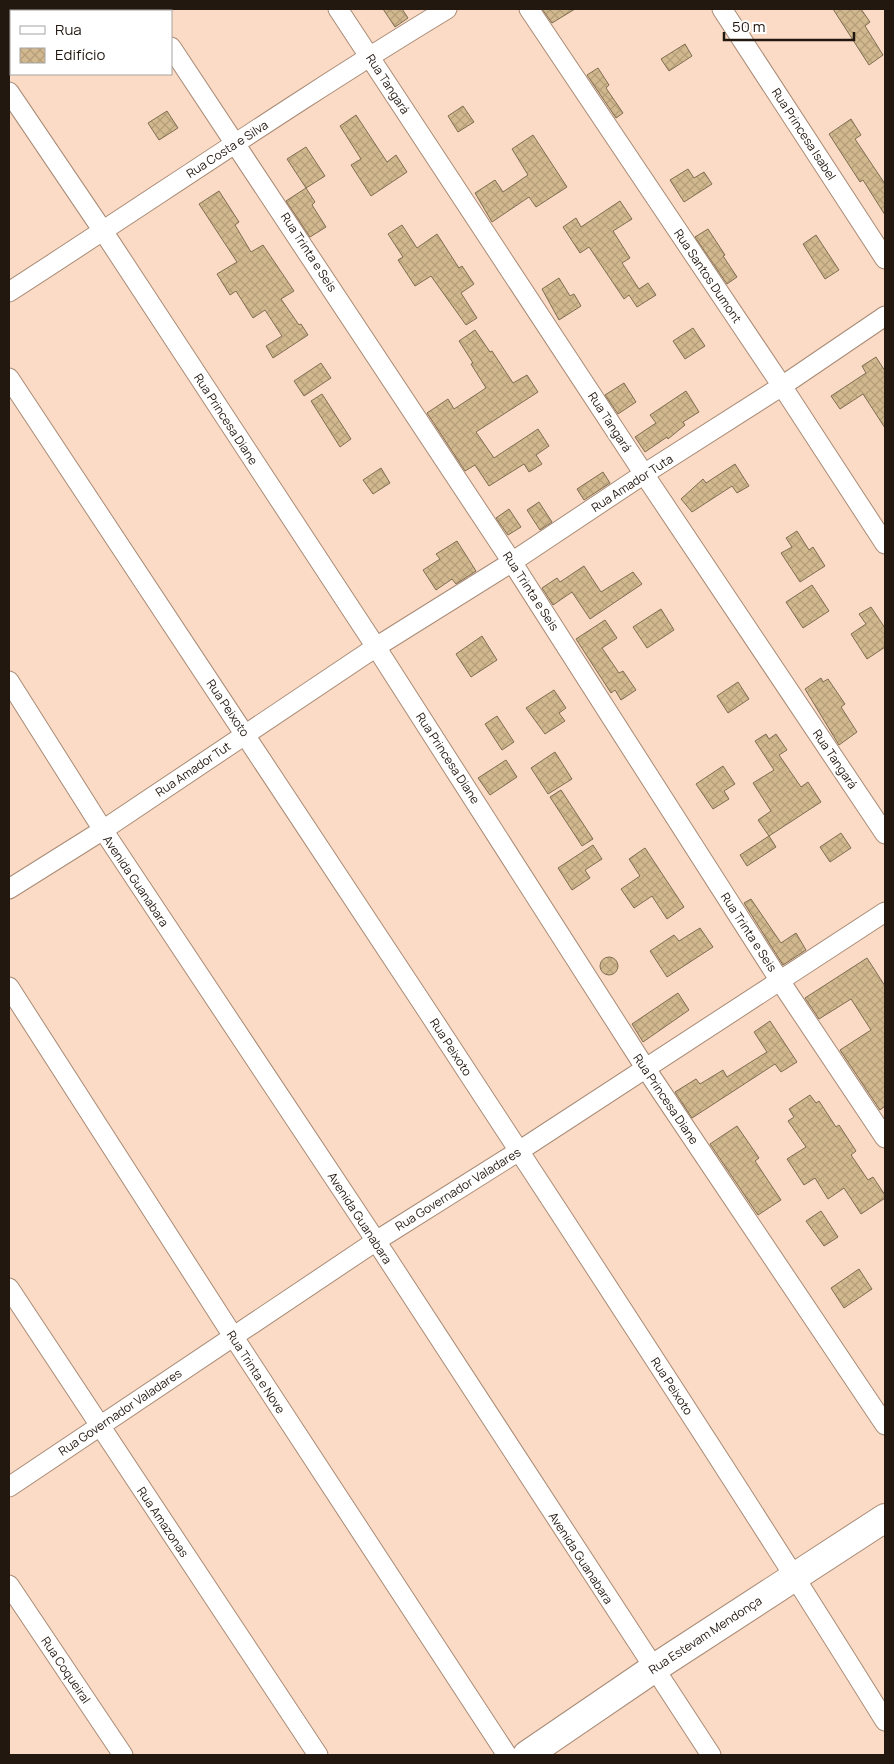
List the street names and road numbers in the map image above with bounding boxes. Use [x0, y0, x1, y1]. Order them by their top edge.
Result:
street label: Rua Tangará [362, 51, 414, 117]
street label: Rua Princesa Isabel [768, 85, 840, 183]
street label: Rua Costa e Silva [183, 116, 271, 182]
street label: Rua Trinta e Seis [277, 209, 341, 295]
street label: Rua Santos Dumont [670, 226, 746, 326]
street label: Rua Princesa Diane [190, 370, 262, 468]
street label: Rua Tangará [584, 389, 636, 455]
street label: Rua Amador Tuta [588, 450, 676, 516]
street label: Rua Trinta e Seis [499, 548, 563, 634]
street label: Rua Peixoto [203, 676, 253, 740]
street label: Rua Princesa Diane [412, 709, 484, 807]
street label: Rua Tangará [809, 726, 861, 792]
street label: Rua Amador Tut [152, 737, 234, 801]
street label: Avenida Guanabara [99, 832, 173, 930]
street label: Rua Trinta e Seis [717, 889, 781, 975]
street label: Rua Peixoto [426, 1015, 476, 1079]
street label: Rua Princesa Diane [629, 1050, 703, 1148]
street label: Rua Governador Valadares [392, 1143, 524, 1235]
street label: Avenida Guanabara [324, 1169, 396, 1267]
street label: Rua Trinta e Nove [223, 1327, 289, 1417]
street label: Rua Peixoto [647, 1354, 697, 1418]
street label: Rua Governador Valadares [55, 1364, 185, 1460]
street label: Rua Amazonas [133, 1484, 193, 1560]
street label: Avenida Guanabara [545, 1509, 617, 1607]
street label: Rua Estevam Mendonça [645, 1592, 765, 1678]
street label: Rua Coqueiral [37, 1633, 95, 1707]

